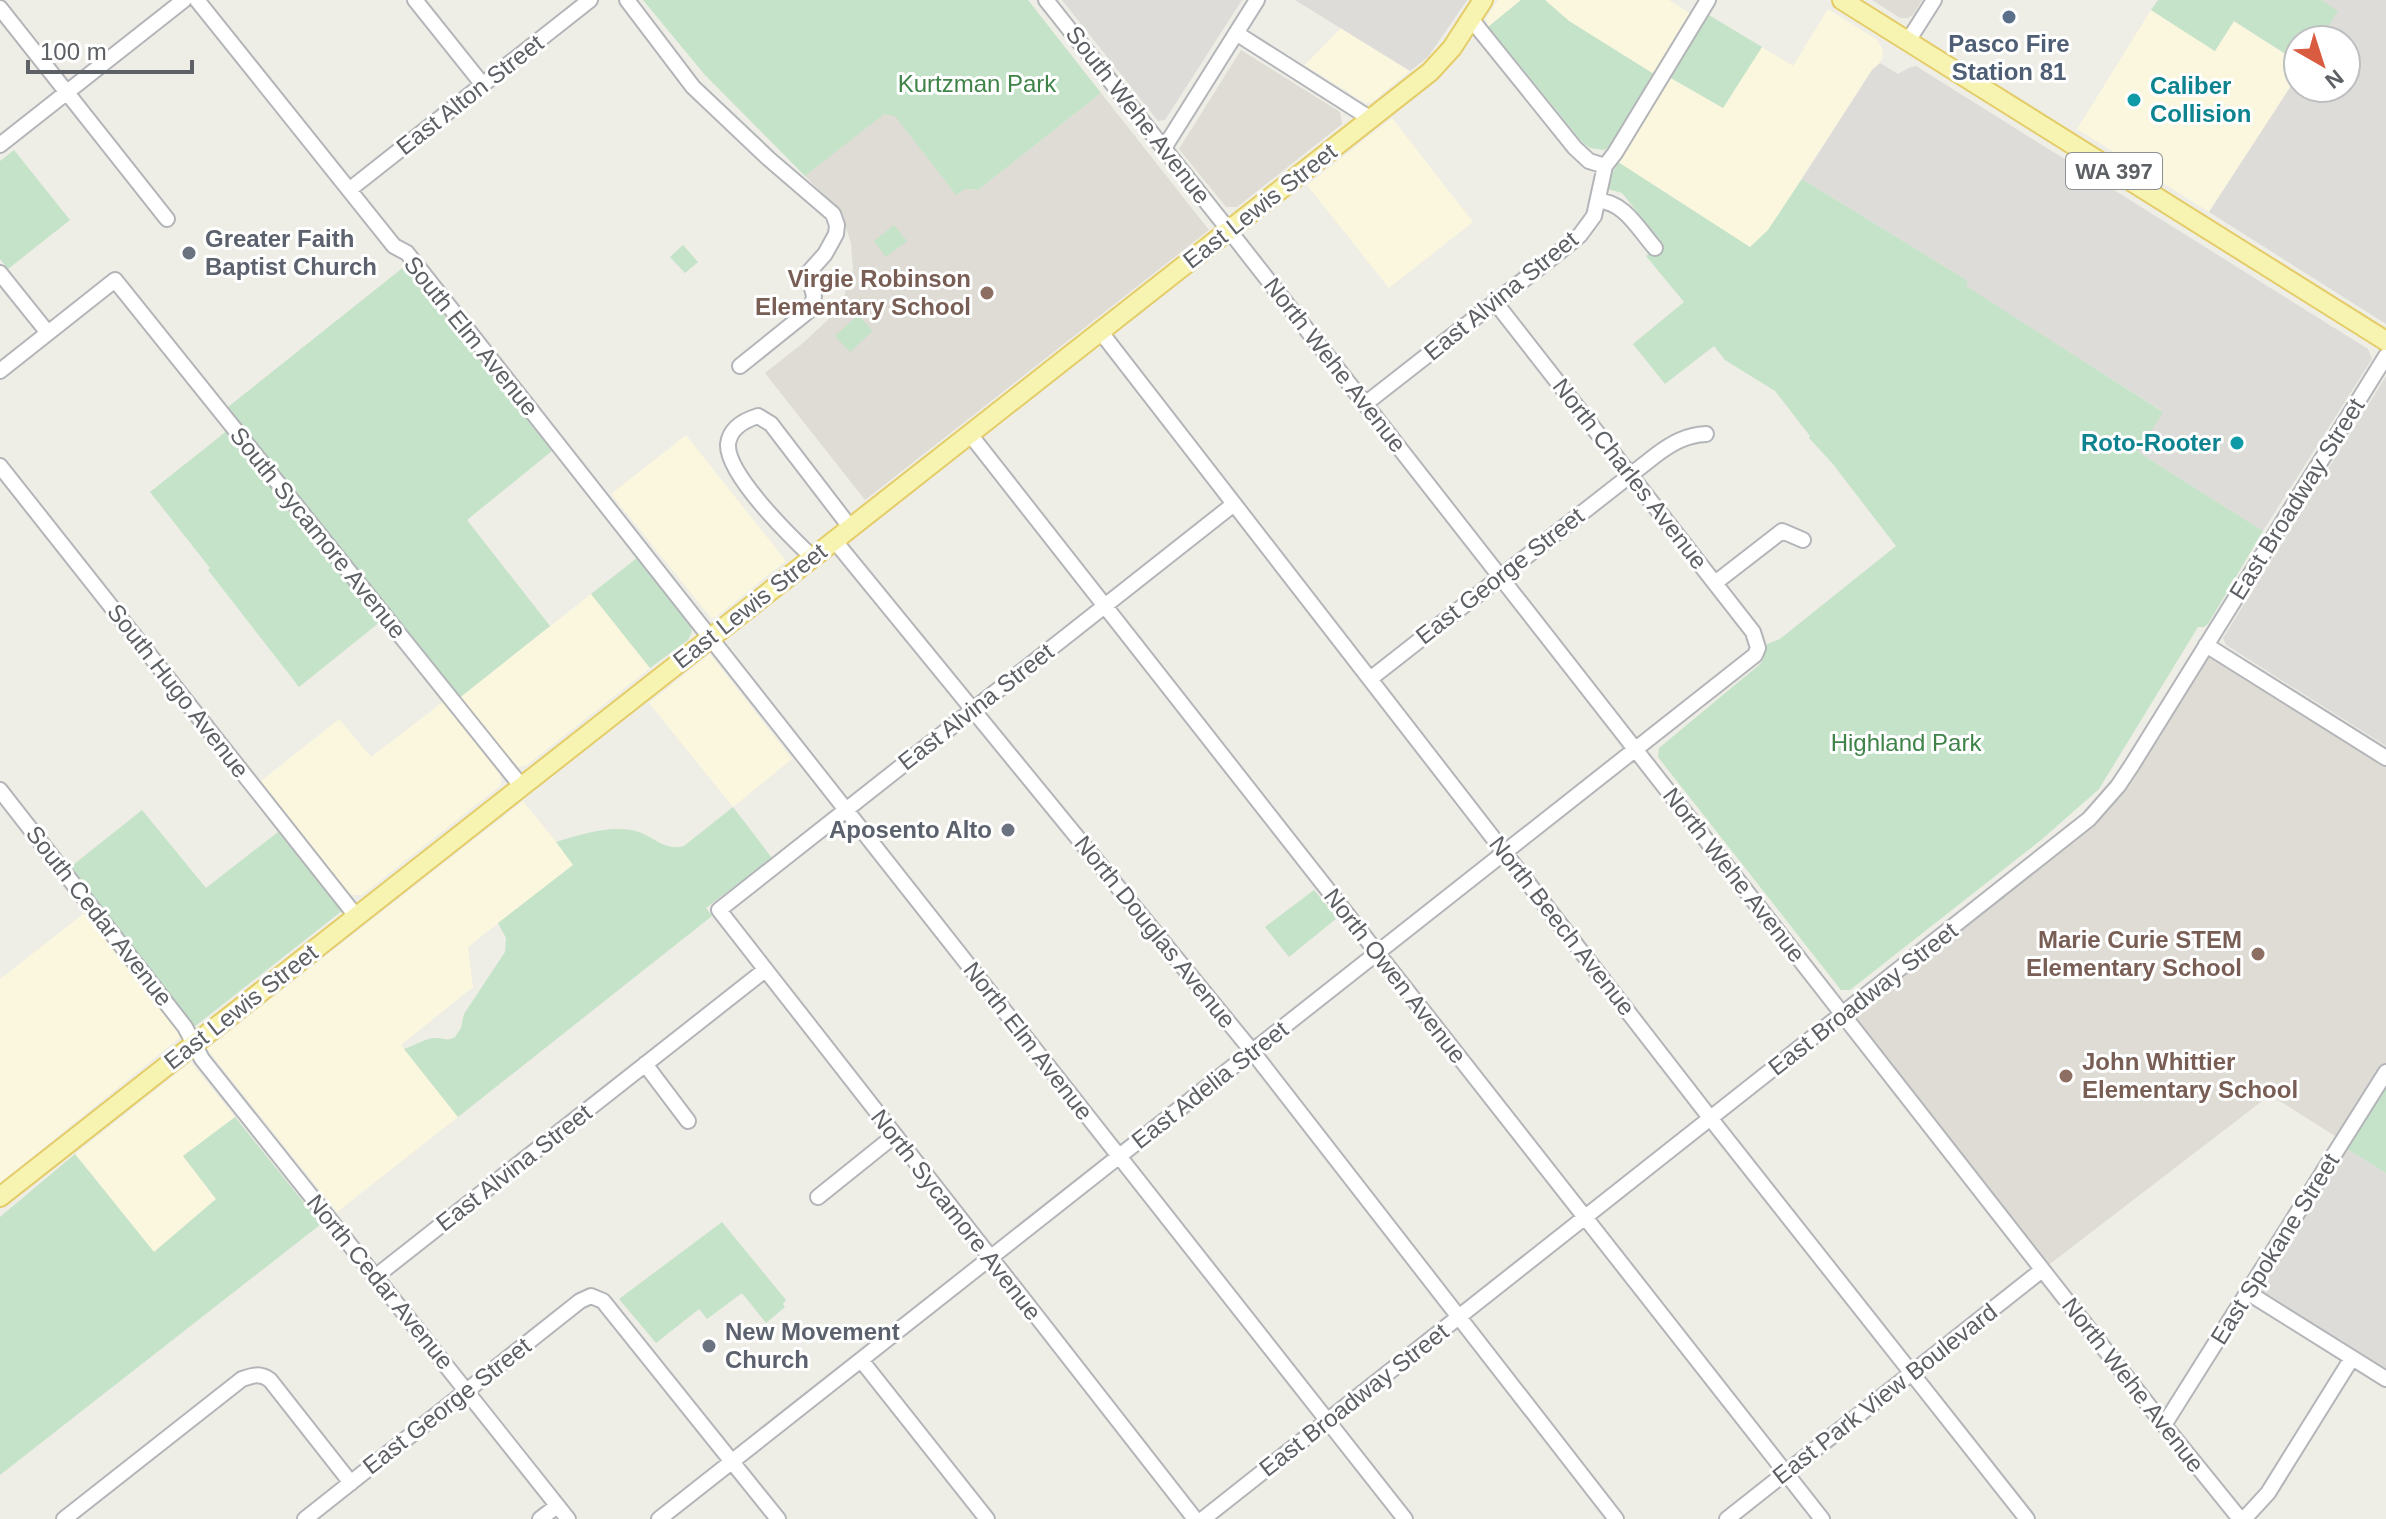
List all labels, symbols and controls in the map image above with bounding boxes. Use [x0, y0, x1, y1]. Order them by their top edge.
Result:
marker: Pasco Fire Station 81 [2000, 8, 2018, 26]
street label: South Wehe Avenue [1061, 20, 1216, 209]
scale bar [28, 24, 192, 74]
north arrow [2282, 24, 2362, 104]
street label: East Alton Street [391, 29, 549, 160]
place label: Pasco Fire Station 81 [1948, 30, 2070, 85]
text: 100 m [40, 38, 107, 65]
text: N [2320, 64, 2348, 94]
park label: Kurtzman Park [898, 70, 1057, 97]
place label: Caliber Collision [2150, 72, 2251, 127]
marker: Caliber Collision [2125, 91, 2143, 109]
street label: East Lewis Street [1178, 137, 1342, 274]
road number: WA 397 [2066, 153, 2162, 189]
place label: Greater Faith Baptist Church [205, 225, 377, 280]
street label: East Alvina Street [1419, 225, 1583, 366]
marker: Greater Faith Baptist Church [180, 244, 198, 262]
street label: South Elm Avenue [399, 251, 544, 421]
place label: Virgie Robinson Elementary School [755, 265, 971, 320]
street label: North Wehe Avenue [1259, 272, 1412, 457]
marker: Virgie Robinson Elementary School [978, 284, 996, 302]
street label: North Charles Avenue [1548, 373, 1713, 574]
street label: East Broadway Street [2224, 393, 2370, 604]
street label: South Sycamore Avenue [225, 422, 412, 644]
place label: Roto-Rooter [2081, 429, 2221, 456]
marker: Roto-Rooter [2228, 434, 2246, 452]
street label: East George Street [1410, 502, 1589, 649]
street label: East Lewis Street [668, 537, 832, 674]
street label: South Hugo Avenue [102, 598, 255, 783]
street label: East Alvina Street [893, 637, 1059, 776]
park label: Highland Park [1831, 729, 1982, 756]
street label: North Wehe Avenue [1658, 782, 1811, 967]
place label: Aposento Alto [829, 816, 992, 843]
street label: South Cedar Avenue [21, 820, 178, 1011]
marker: Aposento Alto [999, 821, 1017, 839]
street label: North Douglas Avenue [1069, 830, 1241, 1033]
street label: North Beech Avenue [1484, 831, 1641, 1021]
street label: North Owen Avenue [1319, 883, 1472, 1068]
street label: East Broadway Street [1763, 916, 1963, 1081]
place label: Marie Curie STEM Elementary School [2026, 926, 2242, 981]
street label: East Lewis Street [159, 938, 323, 1075]
marker: Marie Curie STEM Elementary School [2249, 945, 2267, 963]
street label: North Elm Avenue [958, 956, 1098, 1125]
street label: East Adelia Street [1126, 1015, 1293, 1154]
place label: John Whittier Elementary School [2082, 1048, 2298, 1103]
marker: John Whittier Elementary School [2057, 1067, 2075, 1085]
street label: East Alvina Street [431, 1098, 597, 1237]
street label: North Sycamore Avenue [866, 1104, 1047, 1325]
street label: East Spokane Street [2205, 1148, 2345, 1349]
street label: North Cedar Avenue [302, 1189, 459, 1375]
street label: North Wehe Avenue [2057, 1292, 2210, 1477]
street label: East Park View Boulevard [1767, 1298, 2002, 1490]
street label: East Broadway Street [1254, 1317, 1454, 1482]
place label: New Movement Church [725, 1318, 900, 1373]
street label: East George Street [357, 1332, 536, 1479]
marker: New Movement Church [700, 1337, 718, 1355]

